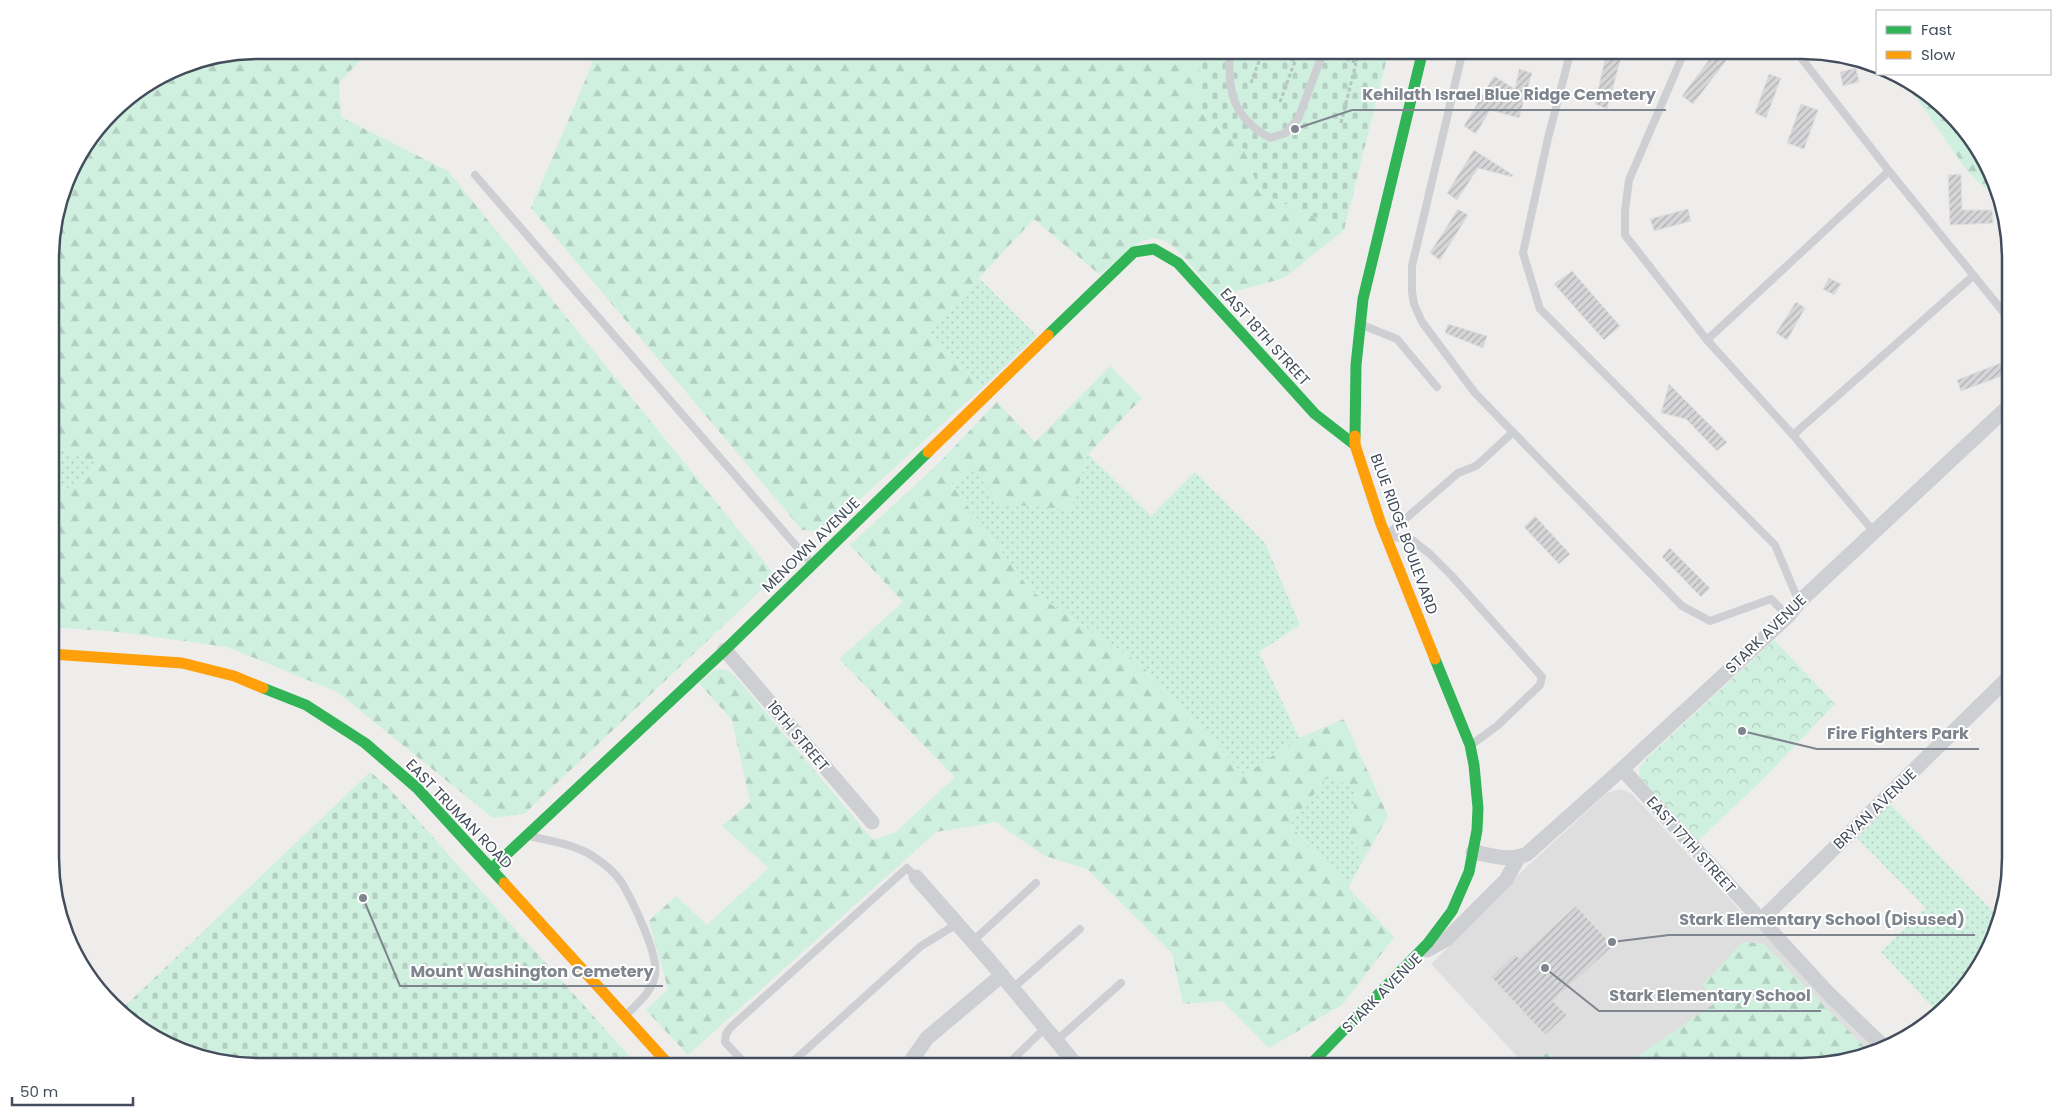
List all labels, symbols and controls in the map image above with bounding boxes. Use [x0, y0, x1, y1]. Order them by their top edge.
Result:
legend [1876, 10, 2051, 75]
text: Fast [1921, 19, 1952, 40]
text: Slow [1921, 44, 1956, 65]
callout: Kehilath Israel Blue Ridge Cemetery [1352, 79, 1666, 110]
text: Kehilath Israel Blue Ridge Cemetery [1362, 83, 1657, 106]
street label: EAST 18TH STREET [1216, 283, 1315, 390]
street label: BLUE RIDGE BOULEVARD [1366, 451, 1443, 617]
street label: MENOWN AVENUE [757, 492, 864, 597]
street label: STARK AVENUE [1720, 589, 1811, 678]
street label: 16TH STREET [763, 696, 834, 776]
callout: Fire Fighters Park [1817, 718, 1979, 749]
text: Fire Fighters Park [1827, 722, 1969, 745]
street label: EAST TRUMAN ROAD [401, 754, 517, 873]
street label: BRYAN AVENUE [1828, 764, 1921, 854]
street label: EAST 17TH STREET [1642, 792, 1741, 898]
callout: Stark Elementary School (Disused) [1669, 904, 1975, 935]
text: Stark Elementary School (Disused) [1679, 908, 1965, 931]
street label: STARK AVENUE [1337, 948, 1426, 1037]
callout: Mount Washington Cemetery [400, 955, 663, 986]
text: Mount Washington Cemetery [410, 960, 654, 983]
callout: Stark Elementary School [1599, 980, 1821, 1011]
text: Stark Elementary School [1609, 984, 1811, 1007]
scale bar [12, 1074, 134, 1106]
text: 50 m [20, 1081, 58, 1102]

